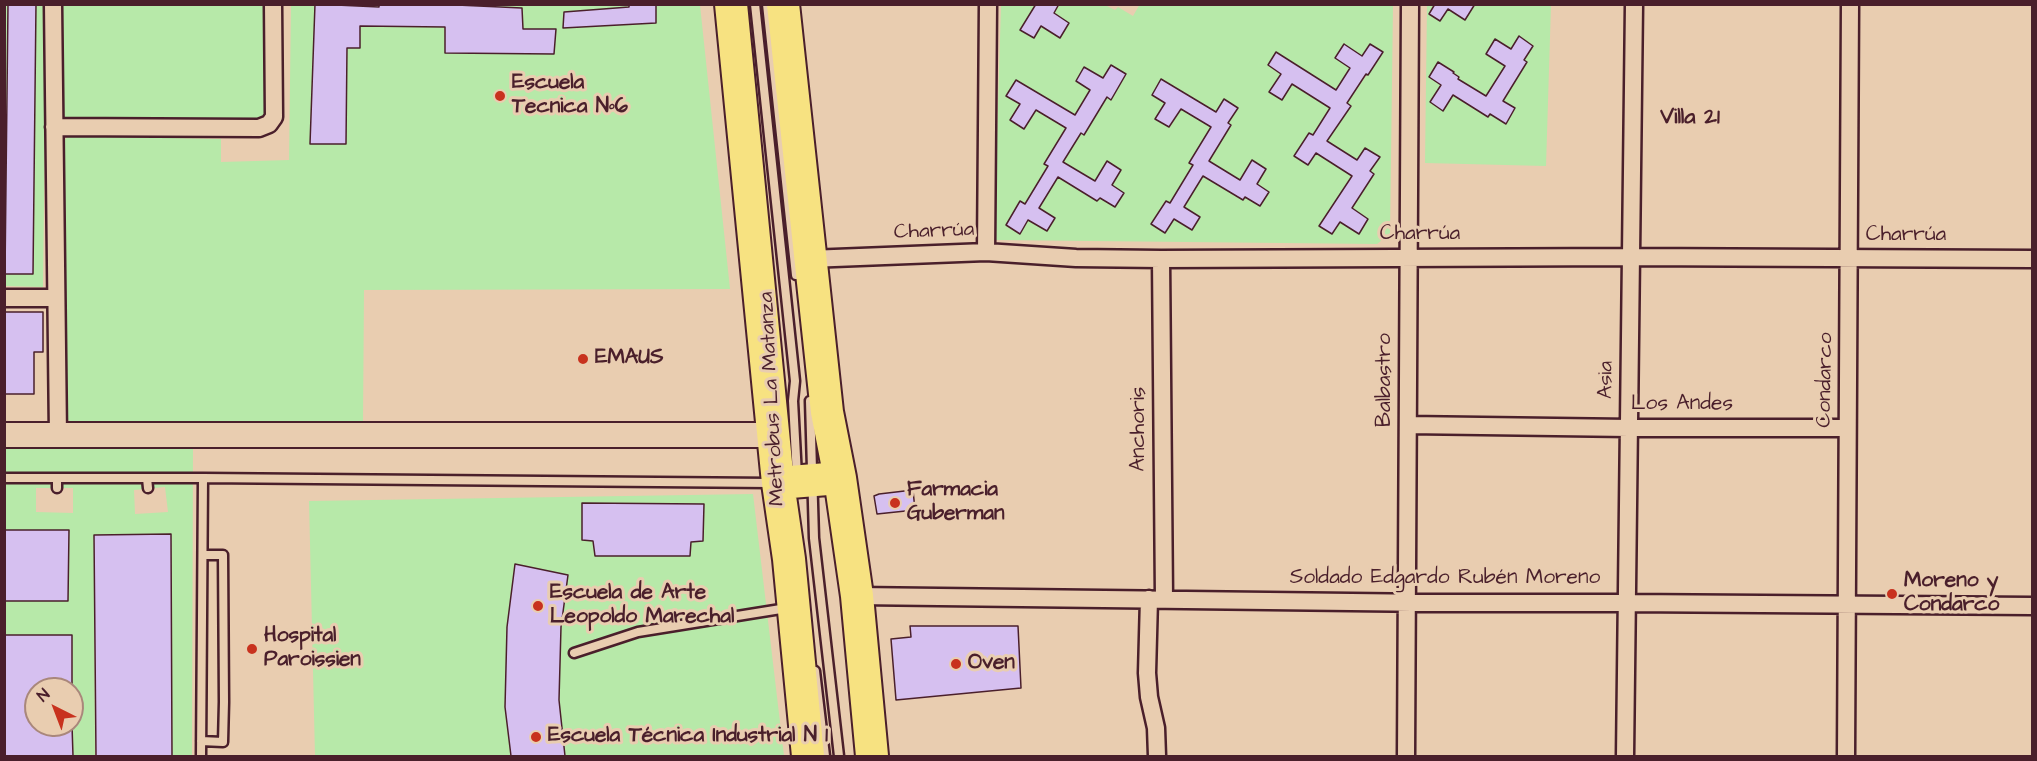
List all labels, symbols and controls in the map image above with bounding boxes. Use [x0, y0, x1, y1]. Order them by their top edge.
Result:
place label: Escuela Tecnica Nº6 [512, 71, 628, 121]
marker: Escuela Tecnica Nº6 [493, 89, 507, 103]
district label: Villa 21 [1660, 105, 1720, 131]
street label: Charrúa [893, 218, 975, 246]
street label: Charrúa [1380, 222, 1460, 248]
street label: Charrúa [1866, 223, 1946, 249]
street label: Metrobus La Matanza [755, 291, 791, 507]
street label: Condarco [1813, 332, 1839, 428]
street label: Balbastro [1373, 333, 1399, 427]
place label: EMAUS [595, 346, 664, 372]
marker: EMAUS [576, 352, 590, 366]
street label: Asia [1594, 361, 1620, 399]
street label: Anchoris [1127, 387, 1153, 471]
street label: Los Andes [1631, 392, 1733, 418]
place label: Farmacia Guberman [907, 478, 1004, 528]
marker: Farmacia Guberman [888, 496, 902, 510]
street label: Soldado Edgardo Rubén Moreno [1290, 566, 1600, 592]
place label: Moreno y Condarco [1904, 569, 1999, 619]
place label: Escuela de Arte Leopoldo Marechal [550, 581, 734, 631]
marker: Moreno y Condarco [1885, 587, 1899, 601]
marker: Escuela de Arte Leopoldo Marechal [531, 599, 545, 613]
place label: Hospital Paroissien [264, 624, 361, 674]
marker: Hospital Paroissien [245, 642, 259, 656]
place label: Oven [968, 651, 1015, 677]
marker: Oven [949, 657, 963, 671]
north arrow [24, 677, 84, 737]
text: N [32, 684, 54, 707]
place label: Escuela Técnica Industrial N 1 [548, 724, 828, 750]
marker: Escuela Técnica Industrial N 1 [529, 730, 543, 744]

